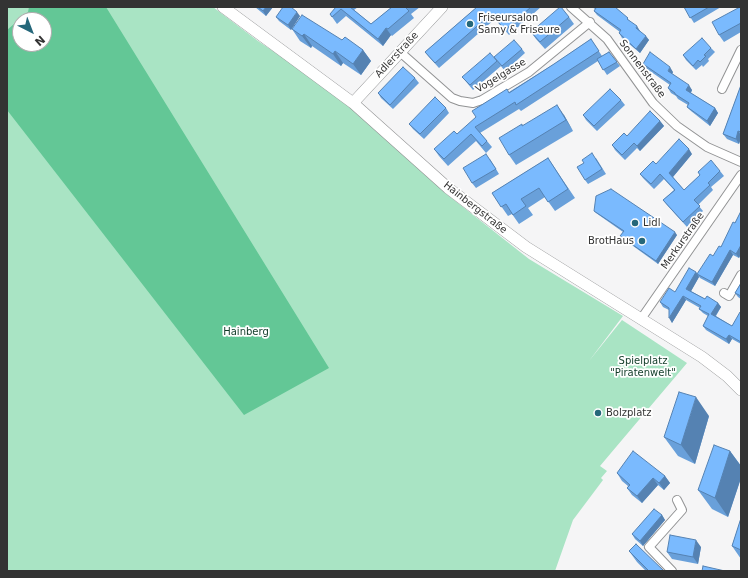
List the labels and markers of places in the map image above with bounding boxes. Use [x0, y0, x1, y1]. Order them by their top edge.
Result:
place label: Friseursalon Samy & Friseure [478, 12, 560, 36]
marker: Friseursalon Samy & Friseure [465, 19, 475, 29]
place label: Lidl [643, 217, 660, 229]
marker: Lidl [630, 218, 640, 228]
place label: BrotHaus [588, 235, 634, 247]
marker: BrotHaus [637, 236, 647, 246]
place label: Bolzplatz [606, 407, 651, 419]
marker: Bolzplatz [593, 408, 603, 418]

